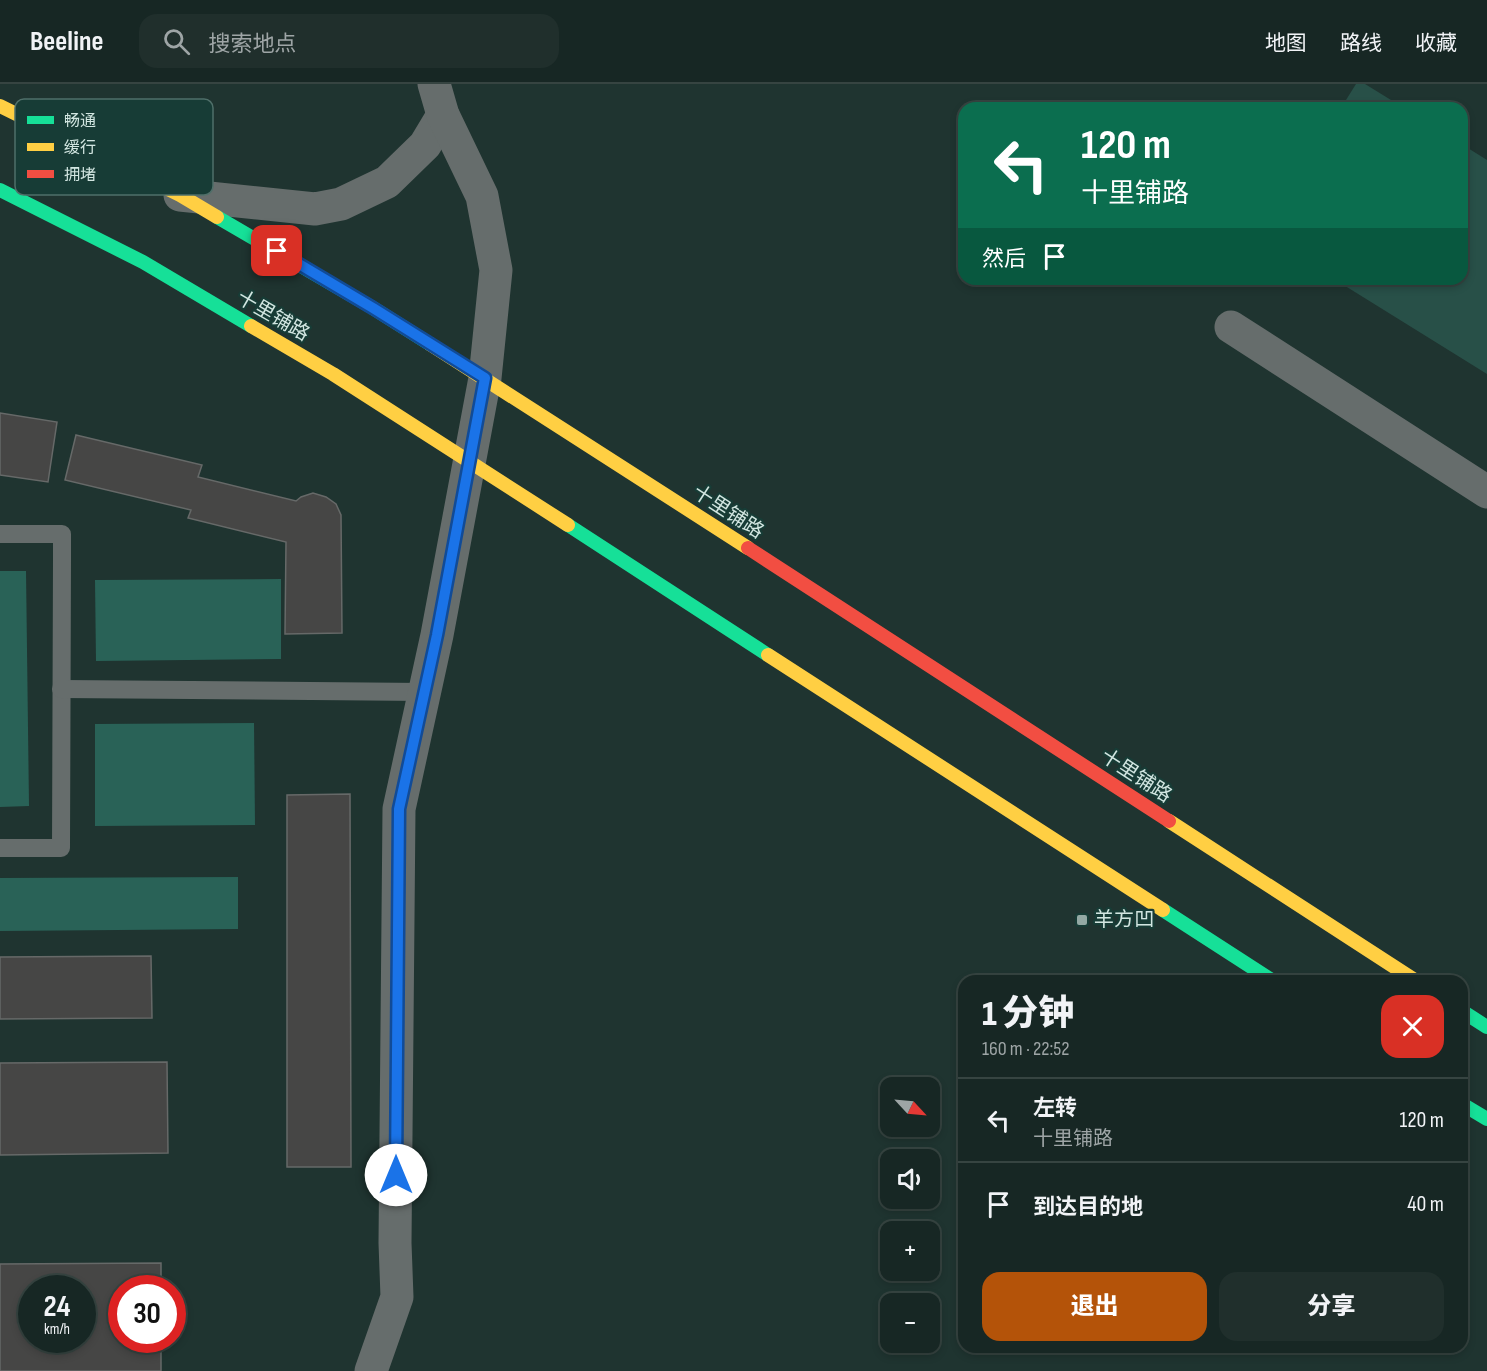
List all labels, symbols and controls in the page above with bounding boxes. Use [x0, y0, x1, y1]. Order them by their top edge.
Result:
search box [139, 14, 559, 68]
text: Beeline [30, 25, 103, 58]
icon: search [160, 25, 193, 58]
text: 搜索地点 [208, 31, 296, 58]
text: 地图 [1265, 31, 1307, 56]
text: 路线 [1340, 31, 1382, 56]
text: 收藏 [1415, 31, 1457, 56]
legend [15, 99, 213, 195]
text: 畅通 [64, 112, 96, 131]
text: 120 m [1081, 120, 1171, 171]
icon: left [982, 126, 1060, 204]
text: 缓行 [64, 139, 96, 158]
text: 拥堵 [64, 166, 96, 185]
text: 十里铺路 [1081, 178, 1189, 210]
pin [251, 225, 302, 276]
icon: arrive [260, 234, 293, 267]
icon: arrive [1038, 240, 1071, 273]
text: 然后 [982, 246, 1026, 273]
street label: 十里铺路 [232, 286, 314, 346]
street label: 十里铺路 [688, 480, 768, 544]
street label: 十里铺路 [1096, 744, 1176, 808]
place label: 羊方凹 [1094, 908, 1154, 932]
marker: 羊方凹 [1075, 913, 1089, 927]
text: 1 分钟 [982, 993, 1074, 1036]
button: close [1381, 995, 1444, 1058]
text: 160 m · 22:52 [982, 1037, 1070, 1061]
north arrow [880, 1077, 940, 1137]
map controls [880, 1077, 940, 1353]
text: 左转 [1033, 1095, 1077, 1122]
icon: left [982, 1104, 1015, 1137]
text: 120 m [1400, 1107, 1444, 1134]
text: 十里铺路 [1033, 1127, 1113, 1151]
position arrow [364, 1143, 428, 1207]
button: sound [880, 1149, 940, 1209]
icon: arrive [982, 1188, 1015, 1221]
text: 40 m [1407, 1191, 1444, 1218]
text: 到达目的地 [1033, 1194, 1143, 1221]
button: + [880, 1221, 940, 1281]
button: 退出 [982, 1272, 1207, 1341]
button: 分享 [1219, 1272, 1444, 1341]
speed limit sign: 30 [108, 1275, 186, 1353]
text: 24 [44, 1289, 70, 1325]
button: − [880, 1293, 940, 1353]
text: km/h [44, 1320, 70, 1339]

